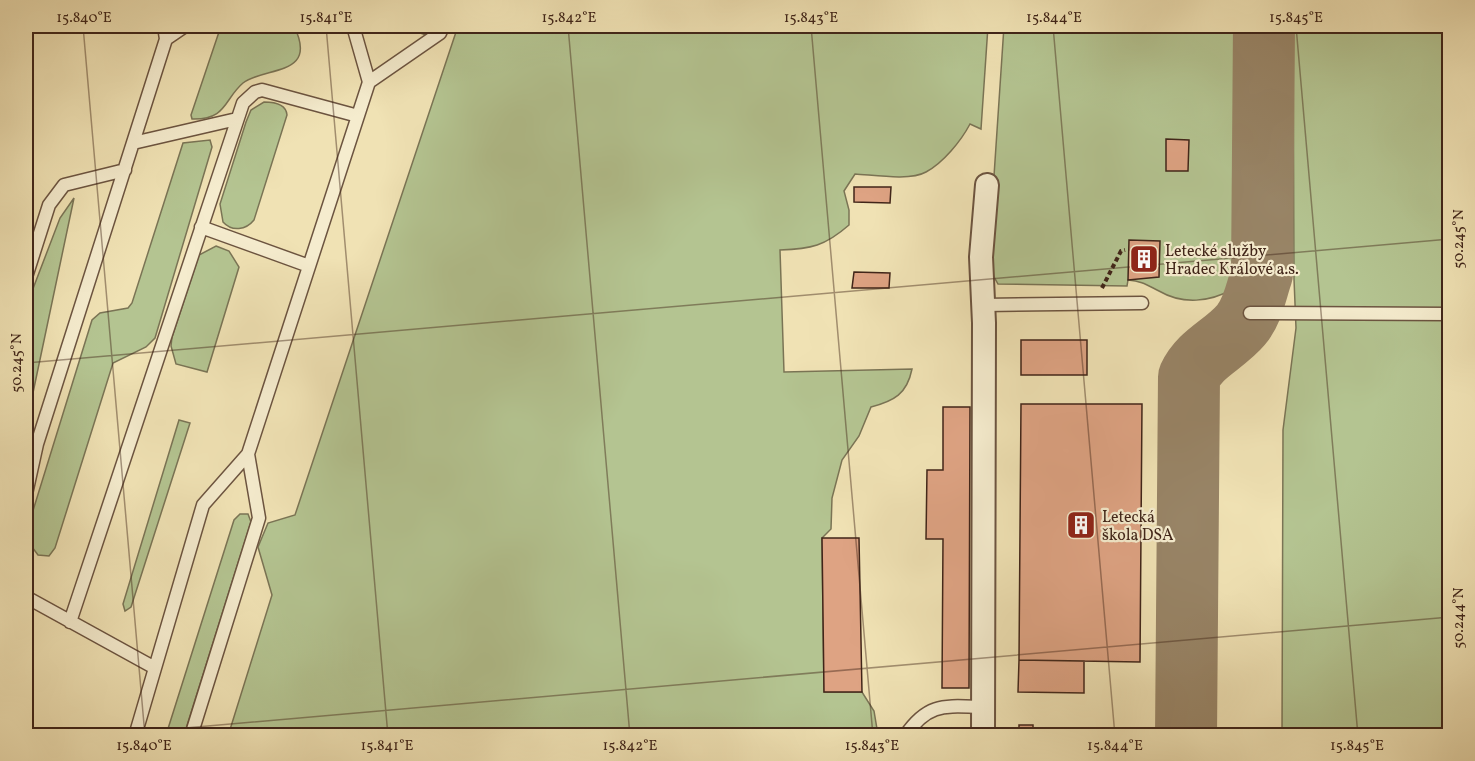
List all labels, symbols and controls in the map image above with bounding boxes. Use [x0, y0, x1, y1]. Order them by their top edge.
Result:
text: 15.840°E [56, 8, 112, 29]
text: 15.841°E [299, 8, 353, 29]
text: 15.842°E [541, 8, 597, 29]
text: 15.843°E [784, 8, 838, 29]
text: 15.844°E [1026, 8, 1082, 29]
text: 15.845°E [1269, 8, 1323, 29]
text: 50.245°N [1449, 209, 1470, 269]
place label: Letecké služby Hradec Králové a.s. [1165, 241, 1299, 281]
building icon: Letecké služby Hradec Králové a.s. [1128, 243, 1160, 275]
text: 50.245°N [7, 333, 28, 393]
place label: Letecká škola DSA [1102, 507, 1173, 547]
building icon: Letecká škola DSA [1065, 509, 1097, 541]
text: 50.244°N [1449, 587, 1470, 649]
text: 15.840°E [116, 736, 172, 757]
text: 15.841°E [360, 736, 414, 757]
text: 15.842°E [602, 736, 658, 757]
text: 15.843°E [845, 736, 899, 757]
text: 15.844°E [1087, 736, 1143, 757]
text: 15.845°E [1330, 736, 1384, 757]

